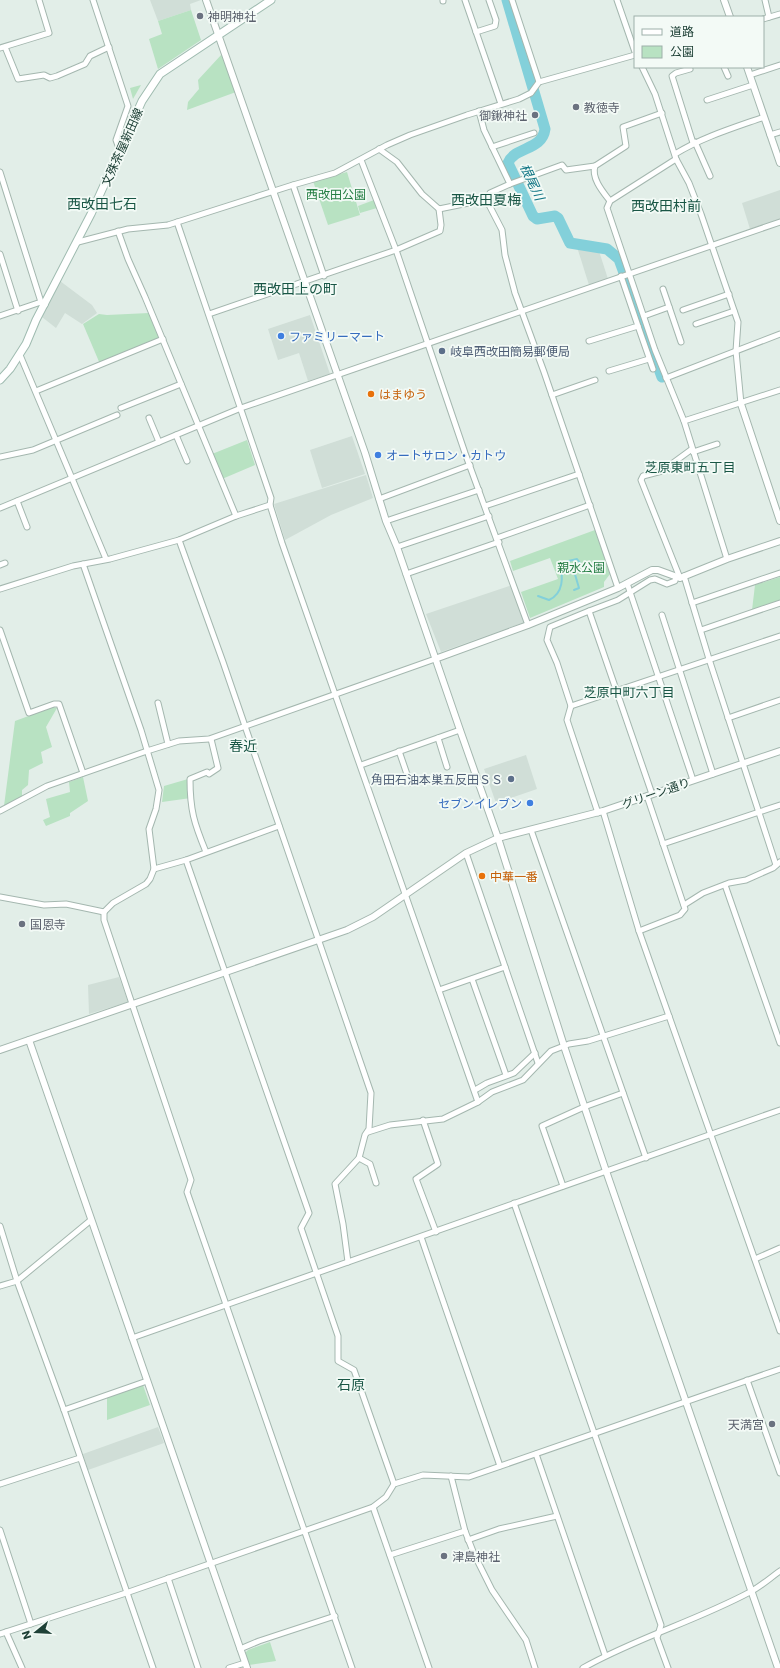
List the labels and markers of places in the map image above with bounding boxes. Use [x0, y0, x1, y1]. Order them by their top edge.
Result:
place label: 神明神社 [208, 8, 256, 25]
marker: 神明神社 [195, 11, 205, 21]
place label: 教徳寺 [584, 99, 620, 116]
marker: 教徳寺 [571, 102, 581, 112]
place label: 御鍬神社 [479, 107, 527, 124]
marker: 御鍬神社 [530, 110, 540, 120]
place label: ファミリーマート [289, 328, 385, 345]
marker: ファミリーマート [276, 331, 286, 341]
place label: 岐阜西改田簡易郵便局 [450, 343, 570, 360]
marker: 岐阜西改田簡易郵便局 [437, 346, 447, 356]
place label: はまゆう [379, 386, 427, 403]
marker: はまゆう [366, 389, 376, 399]
place label: オートサロン・カトウ [386, 447, 506, 464]
marker: オートサロン・カトウ [373, 450, 383, 460]
place label: 角田石油本巣五反田ＳＳ [371, 771, 503, 788]
marker: 角田石油本巣五反田ＳＳ [506, 774, 516, 784]
place label: セブンイレブン [438, 795, 522, 812]
marker: セブンイレブン [525, 798, 535, 808]
place label: 中華一番 [490, 868, 538, 885]
marker: 中華一番 [477, 871, 487, 881]
place label: 国恩寺 [30, 916, 66, 933]
marker: 国恩寺 [17, 919, 27, 929]
place label: 天満宮 [728, 1416, 764, 1433]
marker: 天満宮 [767, 1419, 777, 1429]
place label: 津島神社 [452, 1548, 500, 1565]
marker: 津島神社 [439, 1551, 449, 1561]

